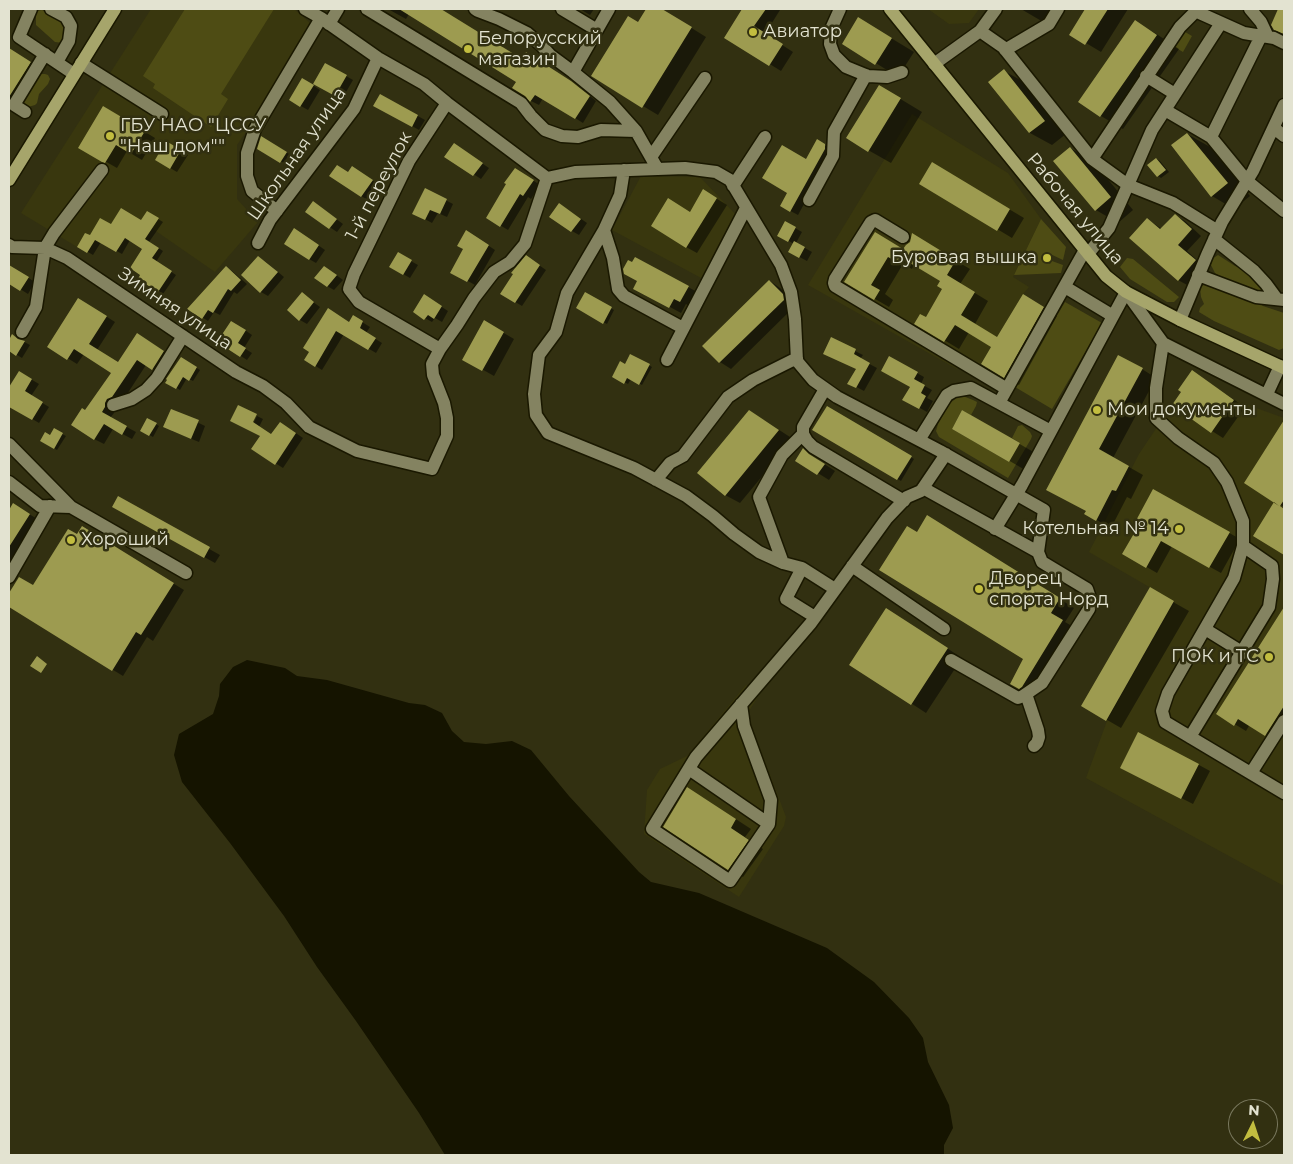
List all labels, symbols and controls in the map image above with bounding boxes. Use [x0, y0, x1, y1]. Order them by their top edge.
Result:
place label: Авиатор [763, 21, 842, 43]
marker: Авиатор [747, 26, 759, 38]
place label: Белорусский магазин [478, 28, 602, 70]
marker: Белорусский магазин [462, 43, 474, 55]
street label: Школьная улица [243, 83, 351, 225]
place label: ГБУ НАО "ЦССУ "Наш дом"" [120, 115, 267, 158]
street label: 1-й переулок [341, 128, 417, 244]
marker: ГБУ НАО "ЦССУ "Наш дом"" [104, 130, 116, 142]
street label: Рабочая улица [1022, 149, 1128, 269]
place label: Буровая вышка [891, 247, 1037, 269]
marker: Буровая вышка [1041, 252, 1053, 264]
street label: Зимняя улица [114, 263, 236, 355]
place label: Мои документы [1107, 399, 1256, 421]
marker: Мои документы [1091, 404, 1103, 416]
place label: Котельная № 14 [1022, 518, 1169, 540]
marker: Котельная № 14 [1173, 523, 1185, 535]
place label: Хороший [81, 529, 169, 551]
marker: Хороший [65, 534, 77, 546]
place label: Дворец спорта Норд [989, 568, 1109, 610]
marker: Дворец спорта Норд [973, 583, 985, 595]
place label: ПОК и ТС [1171, 646, 1259, 668]
marker: ПОК и ТС [1263, 651, 1275, 663]
north arrow [1228, 1099, 1278, 1149]
text: N [1248, 1101, 1260, 1119]

